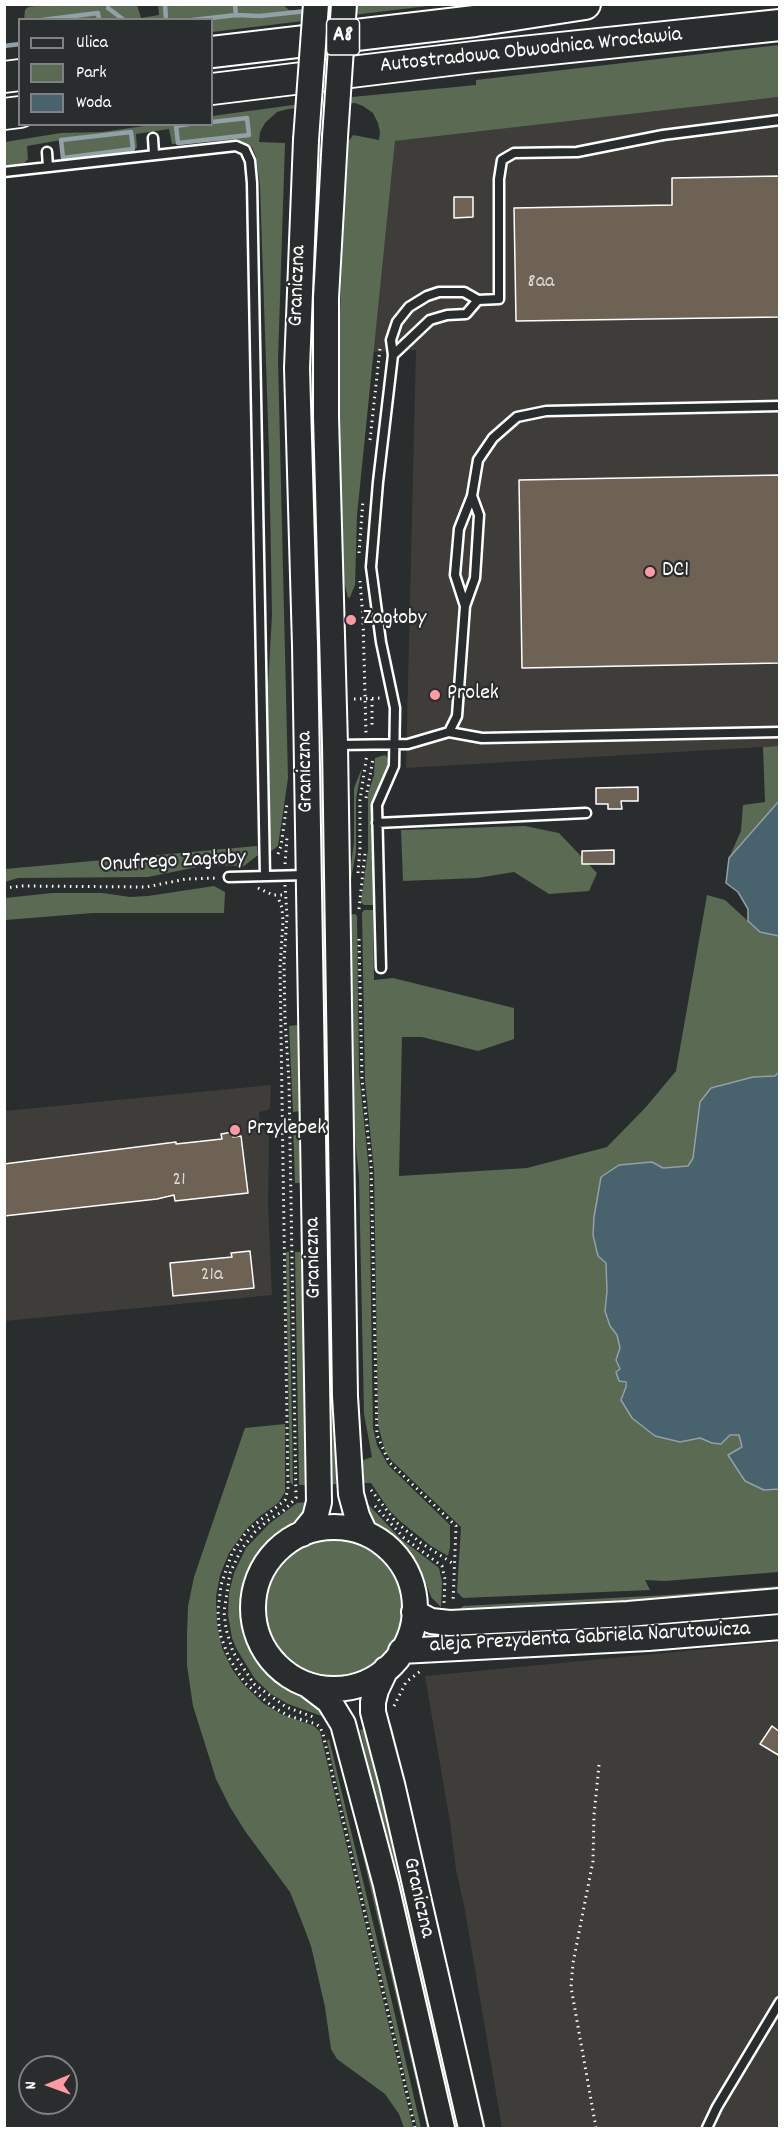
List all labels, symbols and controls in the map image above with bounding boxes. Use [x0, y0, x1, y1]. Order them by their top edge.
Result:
legend [18, 18, 213, 126]
road number: A8 [326, 19, 360, 55]
street label: Autostradowa Obwodnica Wrocławia [379, 23, 683, 81]
text: Ulica [76, 31, 108, 56]
text: Park [76, 61, 107, 86]
text: Woda [76, 91, 111, 116]
street label: Graniczna [284, 245, 314, 327]
house number: 8aa [528, 271, 554, 295]
place label: DC1 [662, 559, 689, 585]
marker: DC1 [643, 565, 657, 579]
place label: Zagłoby [363, 607, 426, 633]
marker: Zagłoby [344, 613, 358, 627]
place label: Prolek [447, 682, 499, 708]
marker: Prolek [428, 688, 442, 702]
street label: Graniczna [293, 731, 321, 813]
street label: Onufrego Zagłoby [100, 846, 246, 880]
place label: Przylepek [247, 1117, 326, 1143]
marker: Przylepek [228, 1123, 242, 1137]
house number: 21 [172, 1169, 186, 1193]
street label: Graniczna [301, 1217, 329, 1299]
house number: 21a [201, 1264, 223, 1288]
street label: aleja Prezydenta Gabriela Narutowicza [429, 1617, 751, 1661]
street label: Graniczna [395, 1855, 439, 1941]
north arrow [18, 2055, 78, 2115]
text: N [20, 2081, 43, 2089]

